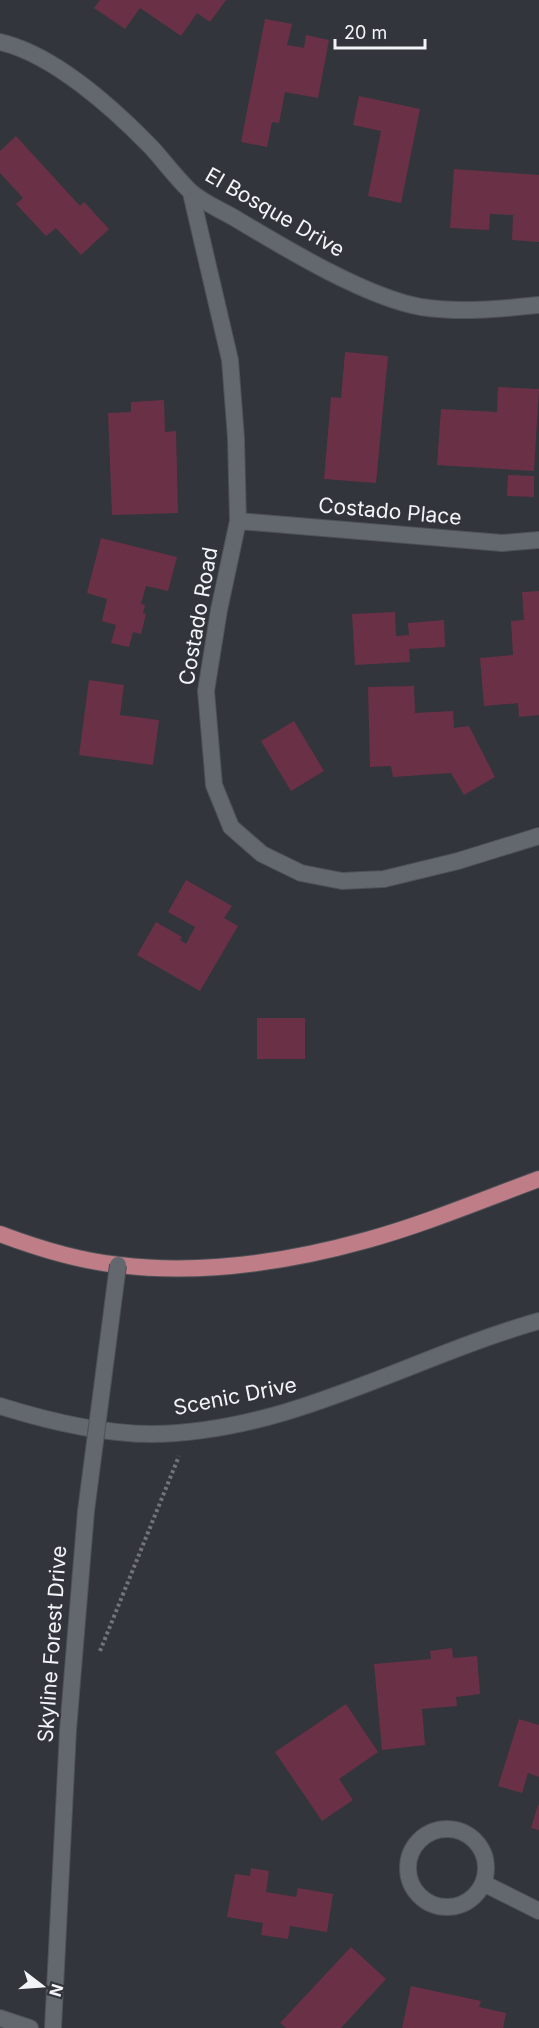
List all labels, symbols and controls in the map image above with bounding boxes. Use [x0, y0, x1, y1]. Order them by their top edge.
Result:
scale bar [335, 12, 425, 50]
text: 20 m [344, 22, 387, 43]
street label: El Bosque Drive [201, 162, 349, 262]
street label: Costado Place [317, 492, 463, 530]
street label: Costado Road [174, 545, 222, 687]
street label: Scenic Drive [171, 1372, 299, 1420]
street label: Skyline Forest Drive [33, 1545, 71, 1743]
north arrow [12, 1956, 72, 2016]
text: N [45, 1982, 68, 1999]

